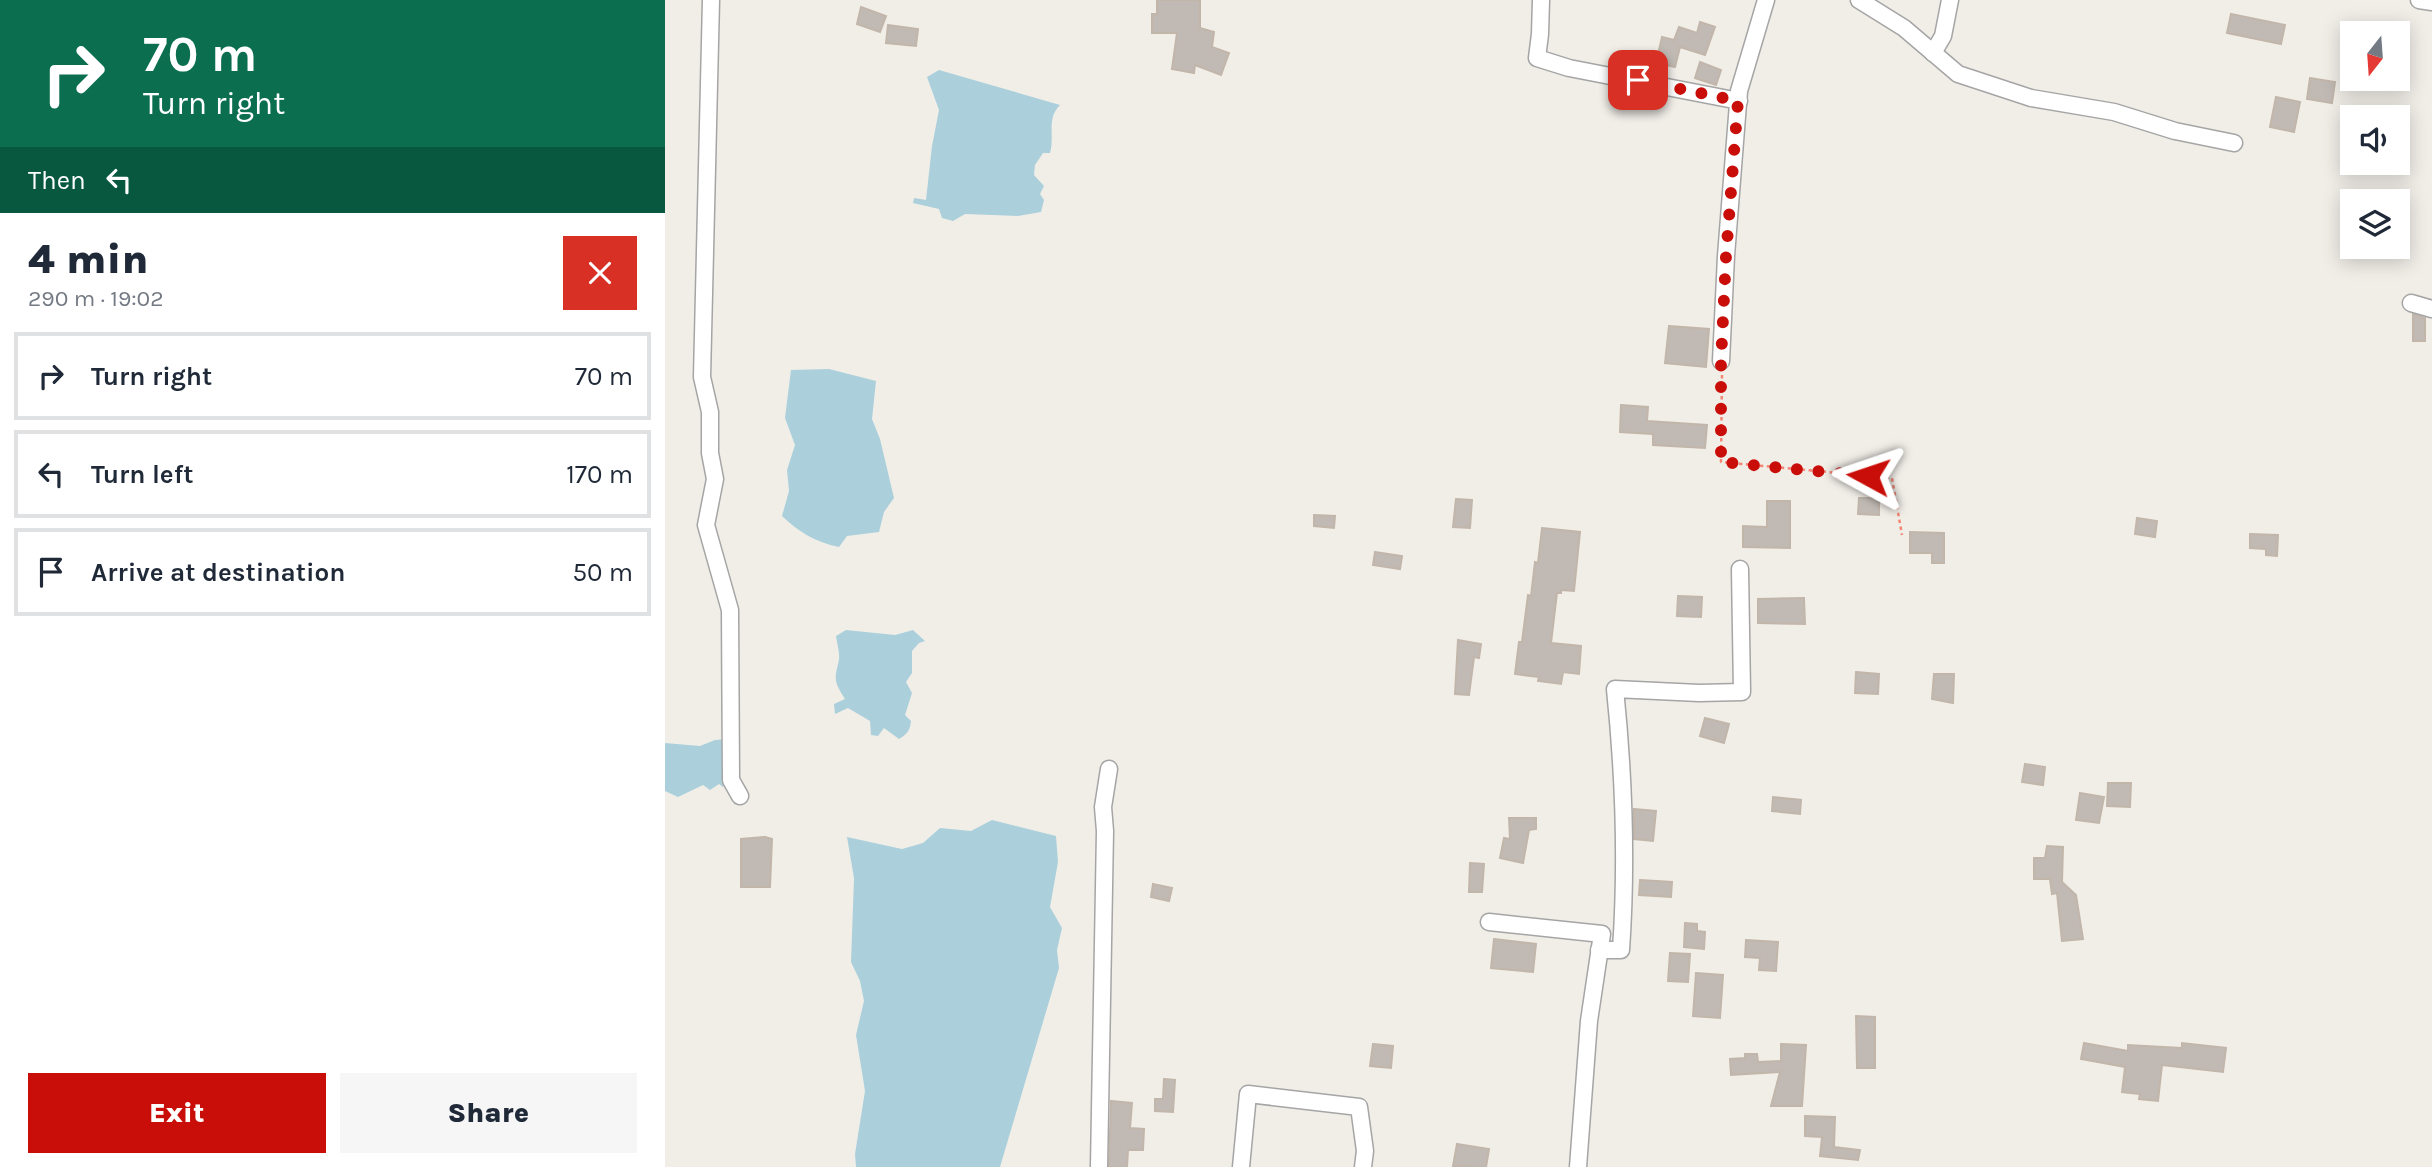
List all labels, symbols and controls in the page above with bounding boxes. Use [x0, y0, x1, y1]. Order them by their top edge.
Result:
north arrow [2340, 21, 2410, 91]
map controls [2340, 21, 2410, 259]
text: 70 m [143, 26, 257, 83]
icon: right [28, 28, 119, 119]
pin [1608, 50, 1668, 110]
icon: arrive [1619, 61, 1657, 99]
text: Turn right [143, 85, 285, 122]
button: sound [2340, 105, 2410, 175]
icon: left [100, 161, 138, 199]
text: Then [28, 165, 86, 196]
button: layers [2340, 189, 2410, 259]
text: 4 min [28, 234, 149, 284]
button: close [563, 236, 637, 310]
text: 290 m · 19:02 [28, 285, 164, 312]
icon: right [32, 357, 70, 395]
text: Turn right [91, 361, 212, 392]
text: 70 m [575, 361, 633, 392]
position arrow [1831, 439, 1905, 513]
icon: left [32, 455, 70, 493]
text: Turn left [91, 459, 193, 490]
text: 170 m [566, 459, 633, 490]
icon: arrive [32, 553, 70, 591]
text: Arrive at destination [91, 557, 345, 588]
text: 50 m [572, 557, 633, 588]
button: Exit [28, 1073, 326, 1153]
button: Share [340, 1073, 637, 1153]

